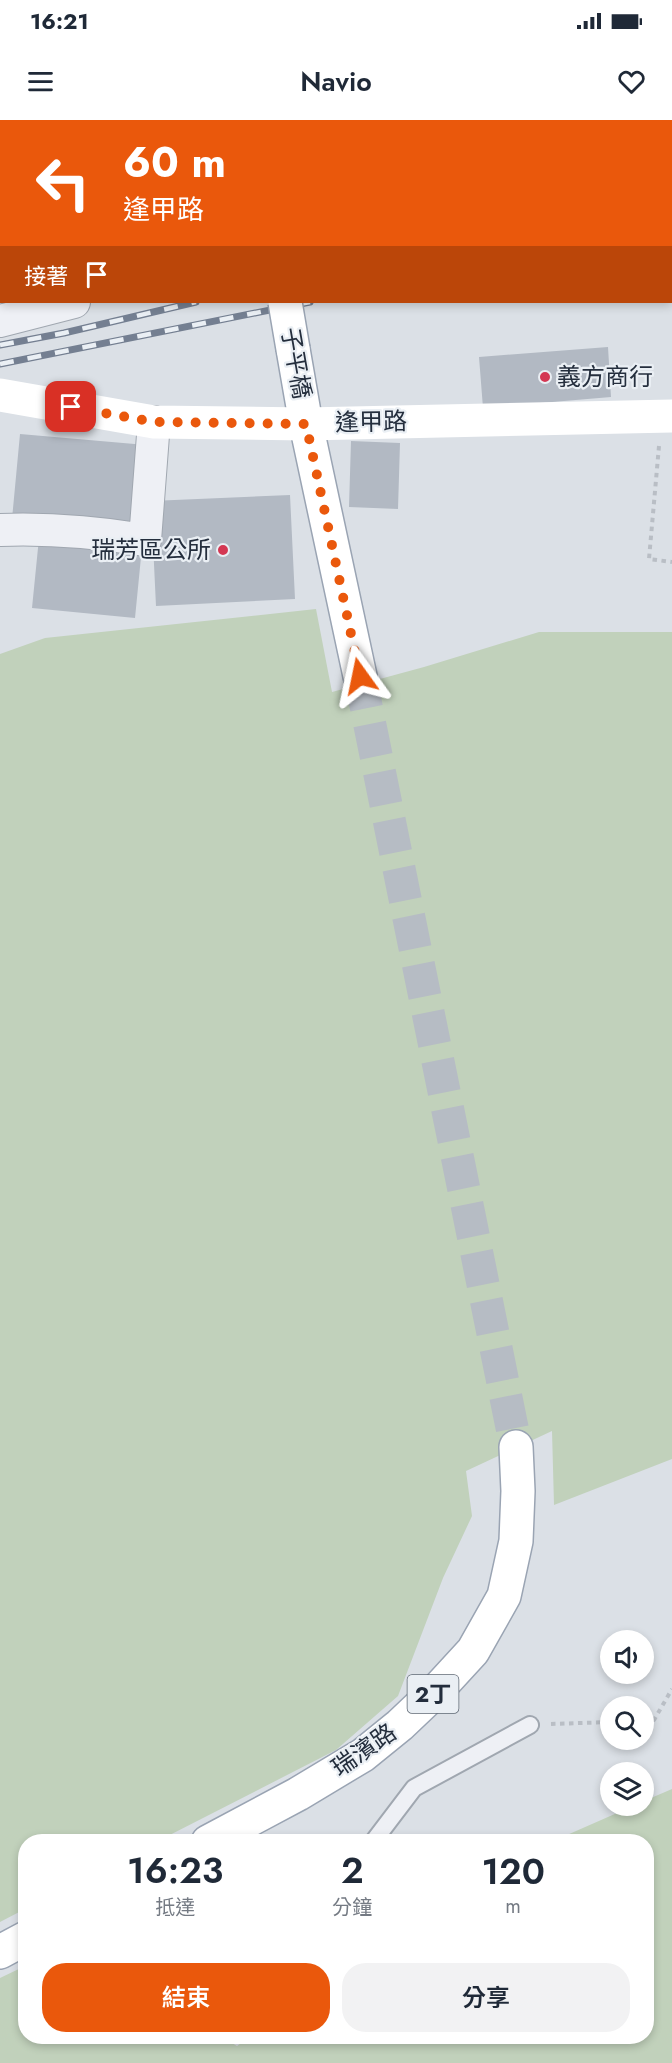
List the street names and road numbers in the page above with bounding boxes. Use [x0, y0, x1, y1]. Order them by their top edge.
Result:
street label: 子平橋 [273, 324, 320, 401]
street label: 逢甲路 [335, 403, 407, 440]
road number: 2丁 [408, 1675, 458, 1713]
street label: 瑞濱路 [324, 1715, 403, 1785]

